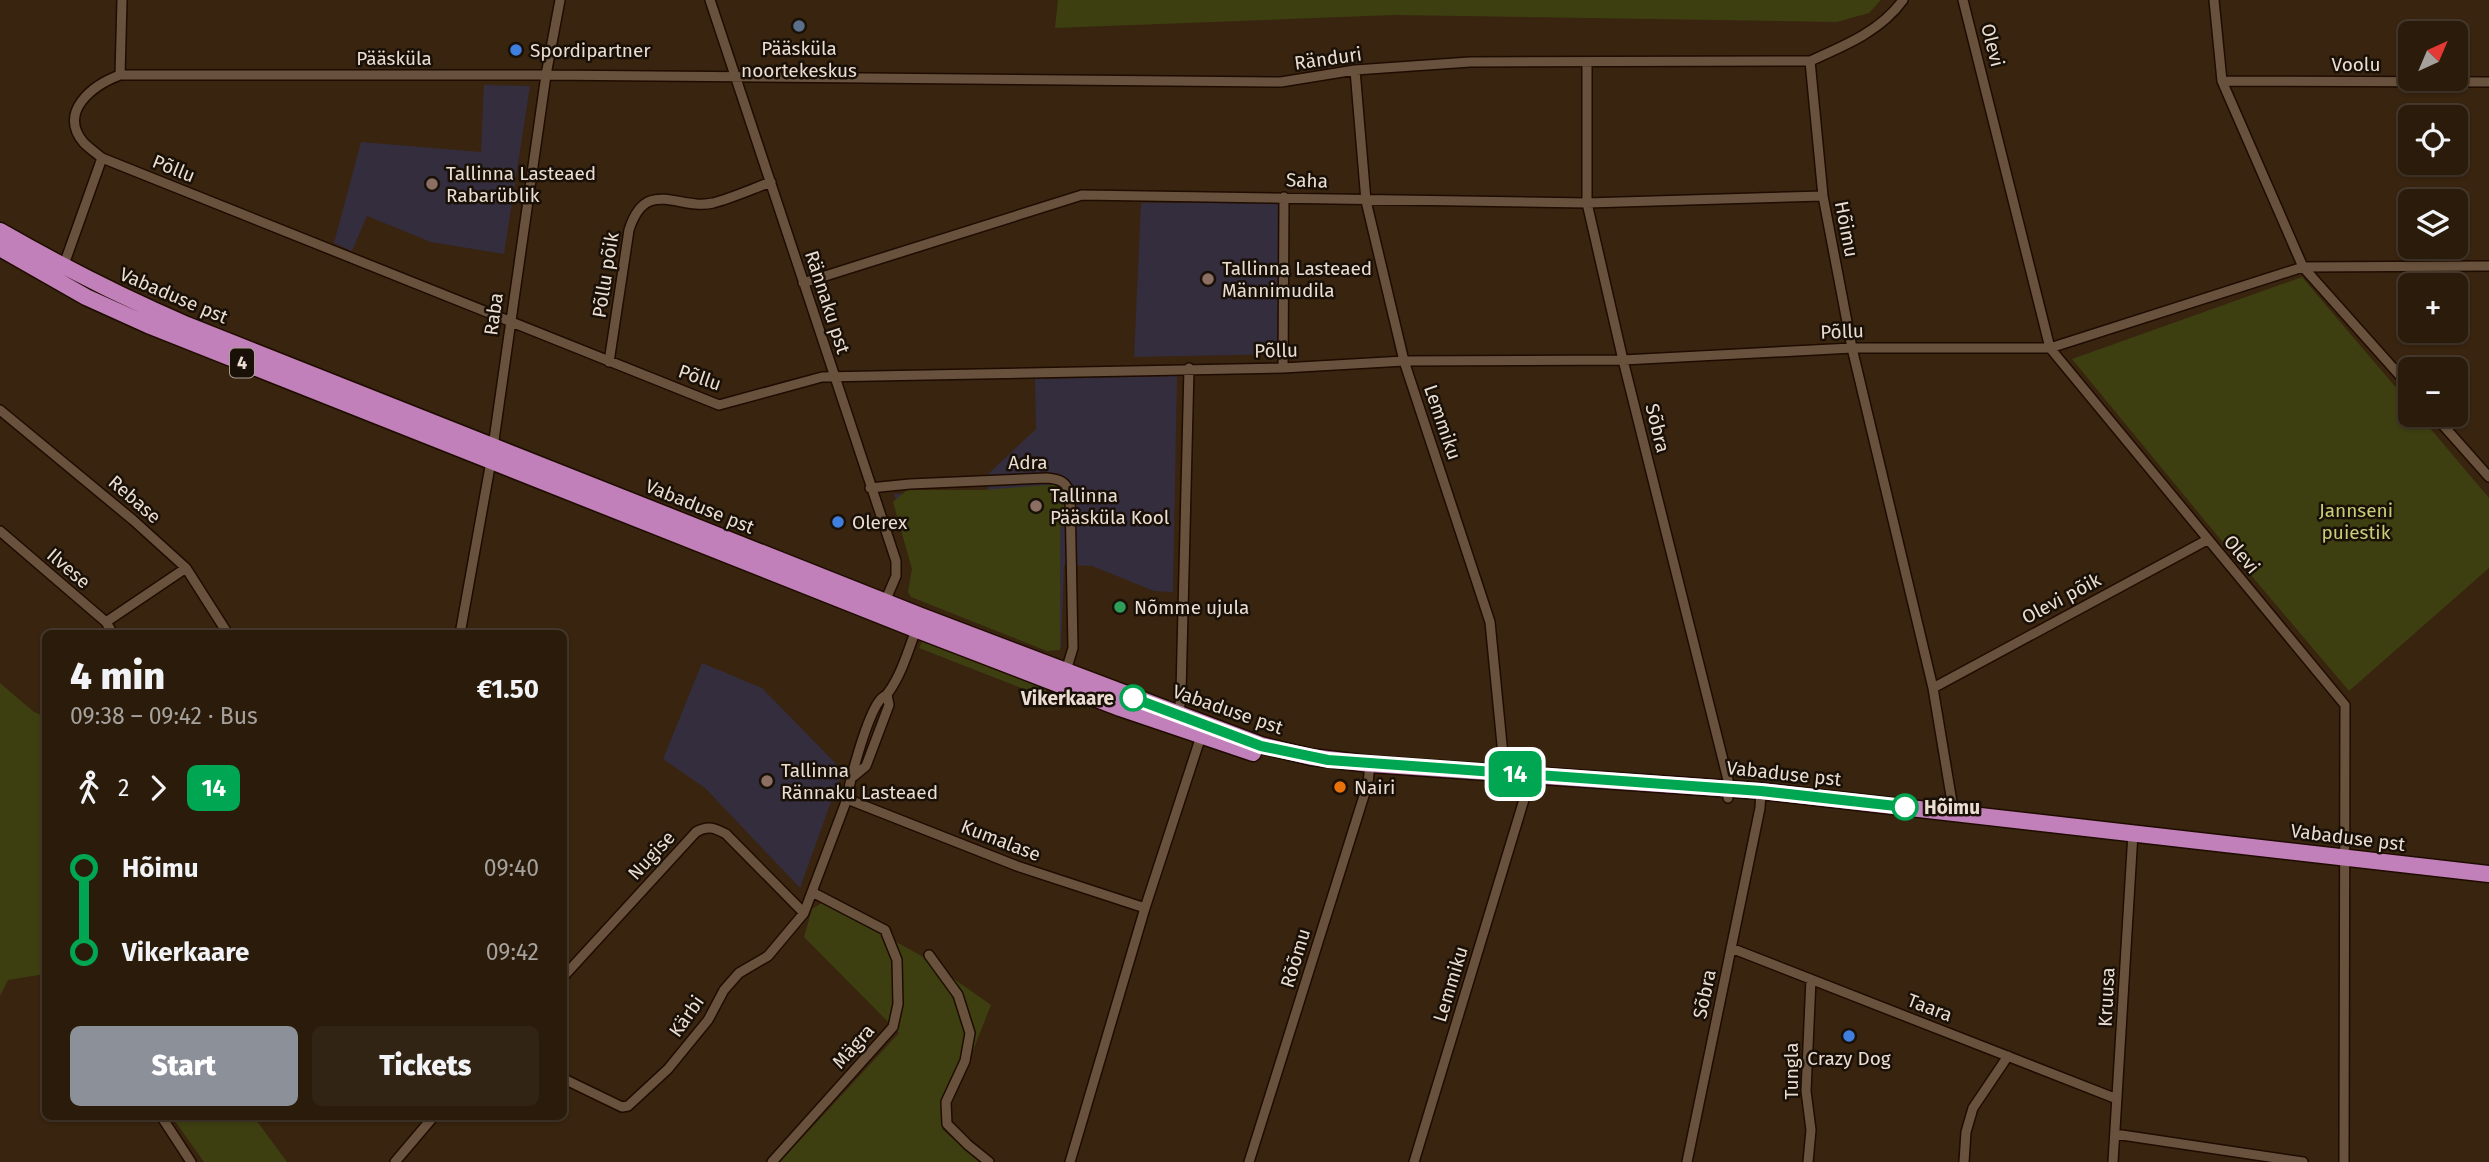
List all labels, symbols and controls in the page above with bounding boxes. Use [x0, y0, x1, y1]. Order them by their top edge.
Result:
marker: Pääsküla noortekeskus [791, 18, 807, 34]
street label: Olevi [1976, 21, 2009, 69]
north arrow [2398, 21, 2468, 91]
map controls [2398, 21, 2468, 427]
place label: Pääsküla noortekeskus [741, 37, 857, 82]
place label: Spordipartner [530, 39, 651, 62]
marker: Spordipartner [508, 42, 524, 58]
street label: Ränduri [1293, 42, 1363, 75]
street label: Pääsküla [356, 47, 432, 70]
street label: Voolu [2332, 53, 2380, 76]
button: locate [2398, 105, 2468, 175]
street label: Põllu [149, 150, 198, 187]
place label: Tallinna Lasteaed Rabarüblik [446, 162, 596, 207]
street label: Saha [1286, 168, 1328, 193]
marker: Tallinna Lasteaed Rabarüblik [424, 176, 440, 192]
button: layers [2398, 189, 2468, 259]
street label: Hõimu [1830, 199, 1863, 259]
street label: Põllu põik [587, 230, 624, 319]
street label: Rännaku pst [800, 248, 855, 357]
place label: Tallinna Lasteaed Männimudila [1222, 257, 1372, 302]
street label: Vabaduse pst [116, 262, 231, 329]
marker: Tallinna Lasteaed Männimudila [1200, 271, 1216, 287]
button: + [2398, 273, 2468, 343]
street label: Raba [479, 291, 508, 337]
street label: Põllu [1820, 319, 1864, 344]
street label: Põllu [1254, 339, 1298, 362]
road number: 4 [230, 348, 254, 377]
button: − [2398, 357, 2468, 427]
street label: Põllu [675, 359, 724, 395]
street label: Lemmiku [1419, 382, 1466, 463]
street label: Sõbra [1640, 401, 1675, 455]
street label: Adra [1008, 451, 1048, 474]
street label: Rebase [104, 470, 166, 528]
street label: Vabaduse pst [642, 474, 758, 539]
place label: Tallinna Pääsküla Kool [1050, 484, 1170, 529]
marker: Tallinna Pääsküla Kool [1028, 498, 1044, 514]
park label: Jannseni puiestik [2319, 499, 2393, 544]
place label: Olerex [852, 511, 908, 534]
marker: Olerex [830, 514, 846, 530]
street label: Olevi [2219, 530, 2264, 578]
street label: Ilvese [42, 543, 95, 593]
street label: Olevi põik [2018, 568, 2105, 629]
place label: Nõmme ujula [1134, 596, 1249, 619]
marker: Nõmme ujula [1112, 599, 1128, 615]
text: 4 min [70, 653, 165, 699]
text: €1.50 [477, 674, 539, 705]
street label: Vabaduse pst [1170, 680, 1286, 739]
marker: Vikerkaare [1120, 685, 1146, 711]
place label: Vikerkaare [1020, 687, 1114, 710]
text: 09:38 – 09:42 · Bus [70, 702, 258, 730]
line badge: 14 [1484, 751, 1546, 797]
street label: Vabaduse pst [1725, 756, 1843, 791]
place label: Tallinna Rännaku Lasteaed [781, 759, 938, 804]
text: 14 [1503, 760, 1527, 788]
icon: walk [70, 769, 108, 807]
icon: forward [139, 769, 177, 807]
marker: Tallinna Rännaku Lasteaed [759, 773, 775, 789]
text: 2 [118, 774, 129, 802]
text: 14 [201, 774, 226, 802]
place label: Nairi [1354, 776, 1395, 799]
marker: Nairi [1332, 779, 1348, 795]
marker: Hõimu [1892, 794, 1918, 820]
place label: Hõimu [1924, 796, 1980, 819]
street label: Kumalase [958, 815, 1044, 866]
street label: Vabaduse pst [2289, 819, 2407, 856]
street label: Nugise [623, 826, 680, 885]
text: Hõimu [122, 853, 199, 884]
text: 09:40 [484, 854, 539, 882]
street label: Rõõmu [1276, 926, 1315, 991]
text: Vikerkaare [122, 937, 249, 968]
text: 09:42 [486, 938, 539, 966]
street label: Lemmiku [1428, 944, 1473, 1025]
street label: Sõbra [1688, 967, 1721, 1021]
street label: Kruusa [2093, 967, 2120, 1027]
street label: Taara [1904, 988, 1956, 1027]
street label: Kärbi [664, 991, 709, 1041]
street label: Mägra [827, 1019, 879, 1073]
button: Start [70, 1026, 298, 1106]
button: Tickets [312, 1026, 539, 1106]
marker: Crazy Dog [1841, 1028, 1857, 1044]
street label: Tungla [1780, 1043, 1803, 1099]
place label: Crazy Dog [1807, 1047, 1891, 1070]

